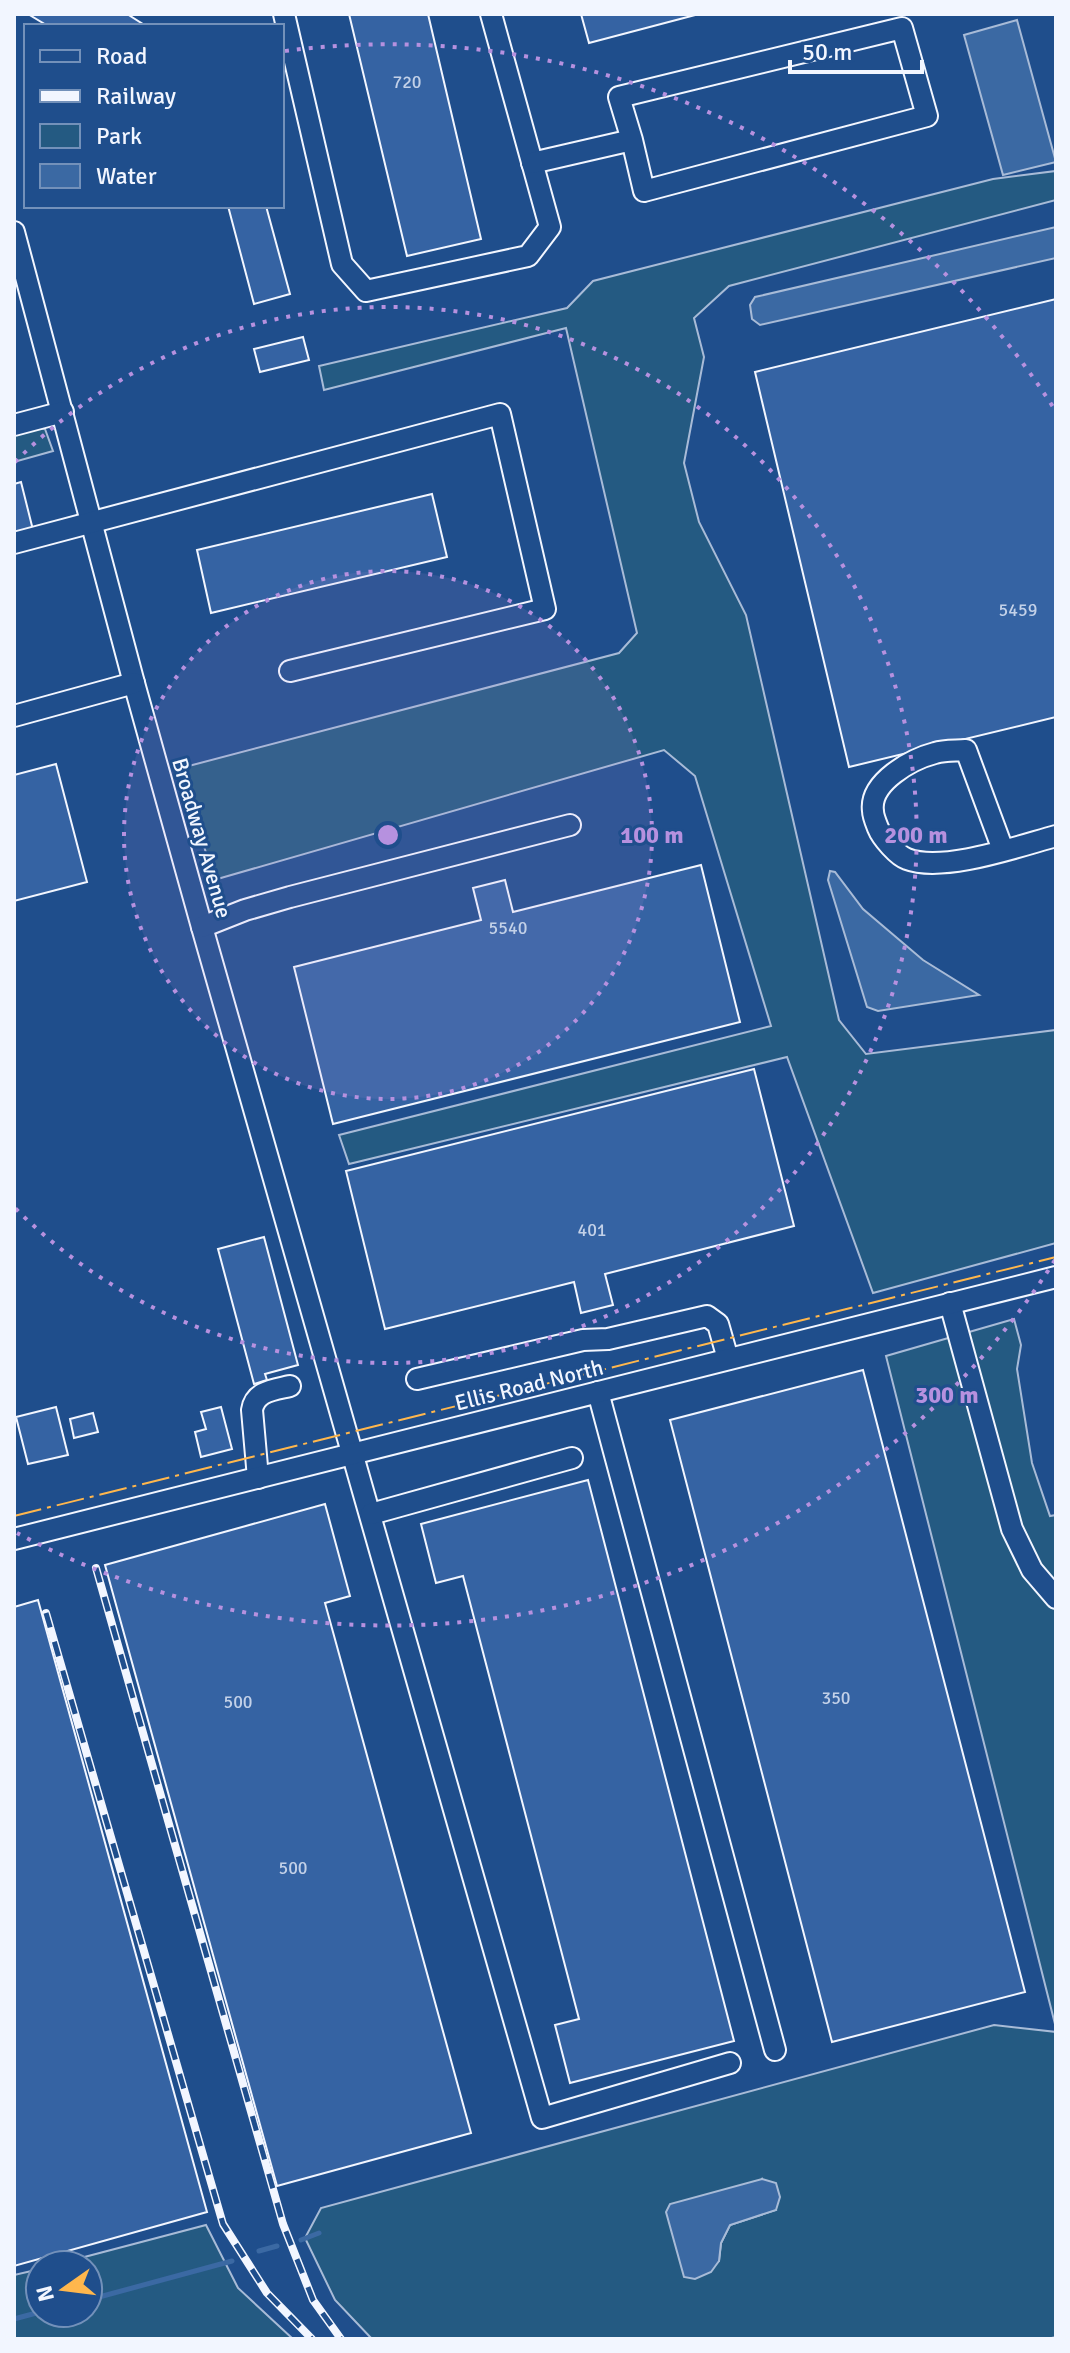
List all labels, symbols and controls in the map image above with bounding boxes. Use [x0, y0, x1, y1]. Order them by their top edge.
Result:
legend [24, 24, 284, 208]
scale bar [790, 24, 922, 74]
text: 50 m [802, 37, 852, 67]
text: Road [96, 41, 147, 71]
house number: 720 [392, 71, 422, 93]
text: Railway [96, 81, 176, 111]
text: Park [96, 121, 142, 151]
text: Water [96, 161, 157, 191]
house number: 5459 [999, 599, 1037, 621]
street label: Broadway Avenue [166, 755, 238, 921]
text: 100 m [620, 820, 684, 850]
text: 200 m [884, 820, 948, 850]
centre of rings [374, 821, 402, 849]
house number: 5540 [489, 917, 527, 939]
house number: 401 [577, 1219, 607, 1241]
street label: Ellis Road North [452, 1354, 606, 1416]
text: 300 m [915, 1380, 979, 1410]
house number: 350 [821, 1687, 851, 1709]
house number: 500 [223, 1691, 253, 1713]
house number: 500 [278, 1857, 308, 1879]
north arrow [24, 2249, 104, 2329]
text: N [30, 2283, 60, 2304]

